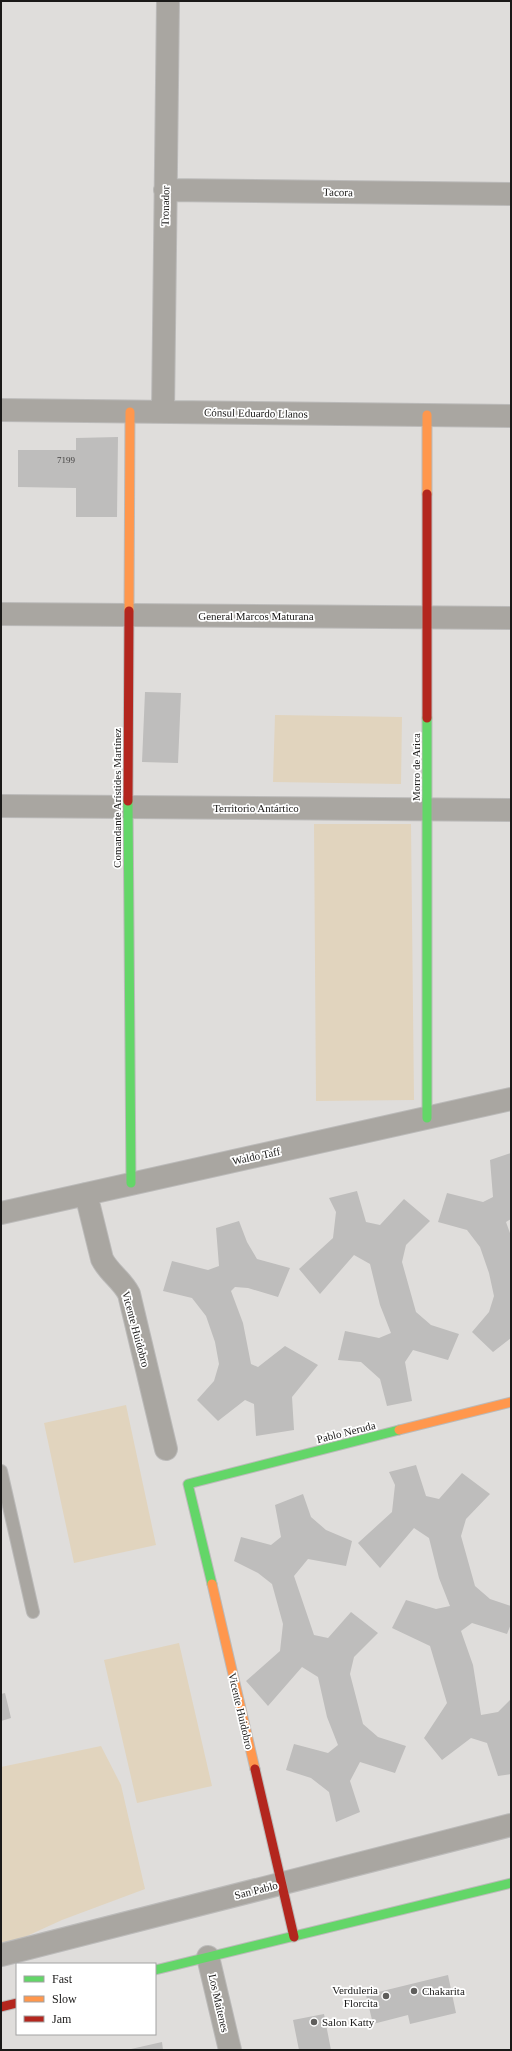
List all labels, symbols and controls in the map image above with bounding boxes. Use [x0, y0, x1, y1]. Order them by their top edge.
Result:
street label: Tronador [159, 185, 171, 226]
street label: Tacora [323, 186, 353, 198]
street label: Cónsul Eduardo Llanos [204, 406, 308, 420]
house number: 7199 [57, 455, 76, 465]
street label: General Marcos Maturana [198, 610, 314, 622]
street label: Comandante Arístides Martínez [111, 728, 123, 868]
street label: Morro de Arica [410, 733, 422, 801]
street label: Territorio Antártico [213, 802, 299, 814]
street label: Waldo Taff [231, 1145, 282, 1167]
street label: Vicente Huidobro [120, 1290, 152, 1369]
street label: Pablo Neruda [315, 1419, 377, 1445]
street label: Vicente Huidobro [226, 1671, 256, 1751]
street label: San Pablo [233, 1879, 279, 1901]
legend [16, 1963, 156, 2035]
text: Fast [52, 1972, 73, 1986]
street label: Los Maitenes [206, 1973, 232, 2033]
place label: Verduleria Florcita [332, 1984, 378, 2009]
place label: Chakarita [422, 1985, 465, 1997]
marker: Chakarita [409, 1986, 419, 1996]
marker: Verduleria Florcita [381, 1991, 391, 2001]
text: Slow [52, 1992, 77, 2006]
text: Jam [52, 2012, 72, 2026]
place label: Salon Katty [322, 2016, 375, 2028]
marker: Salon Katty [309, 2017, 319, 2027]

